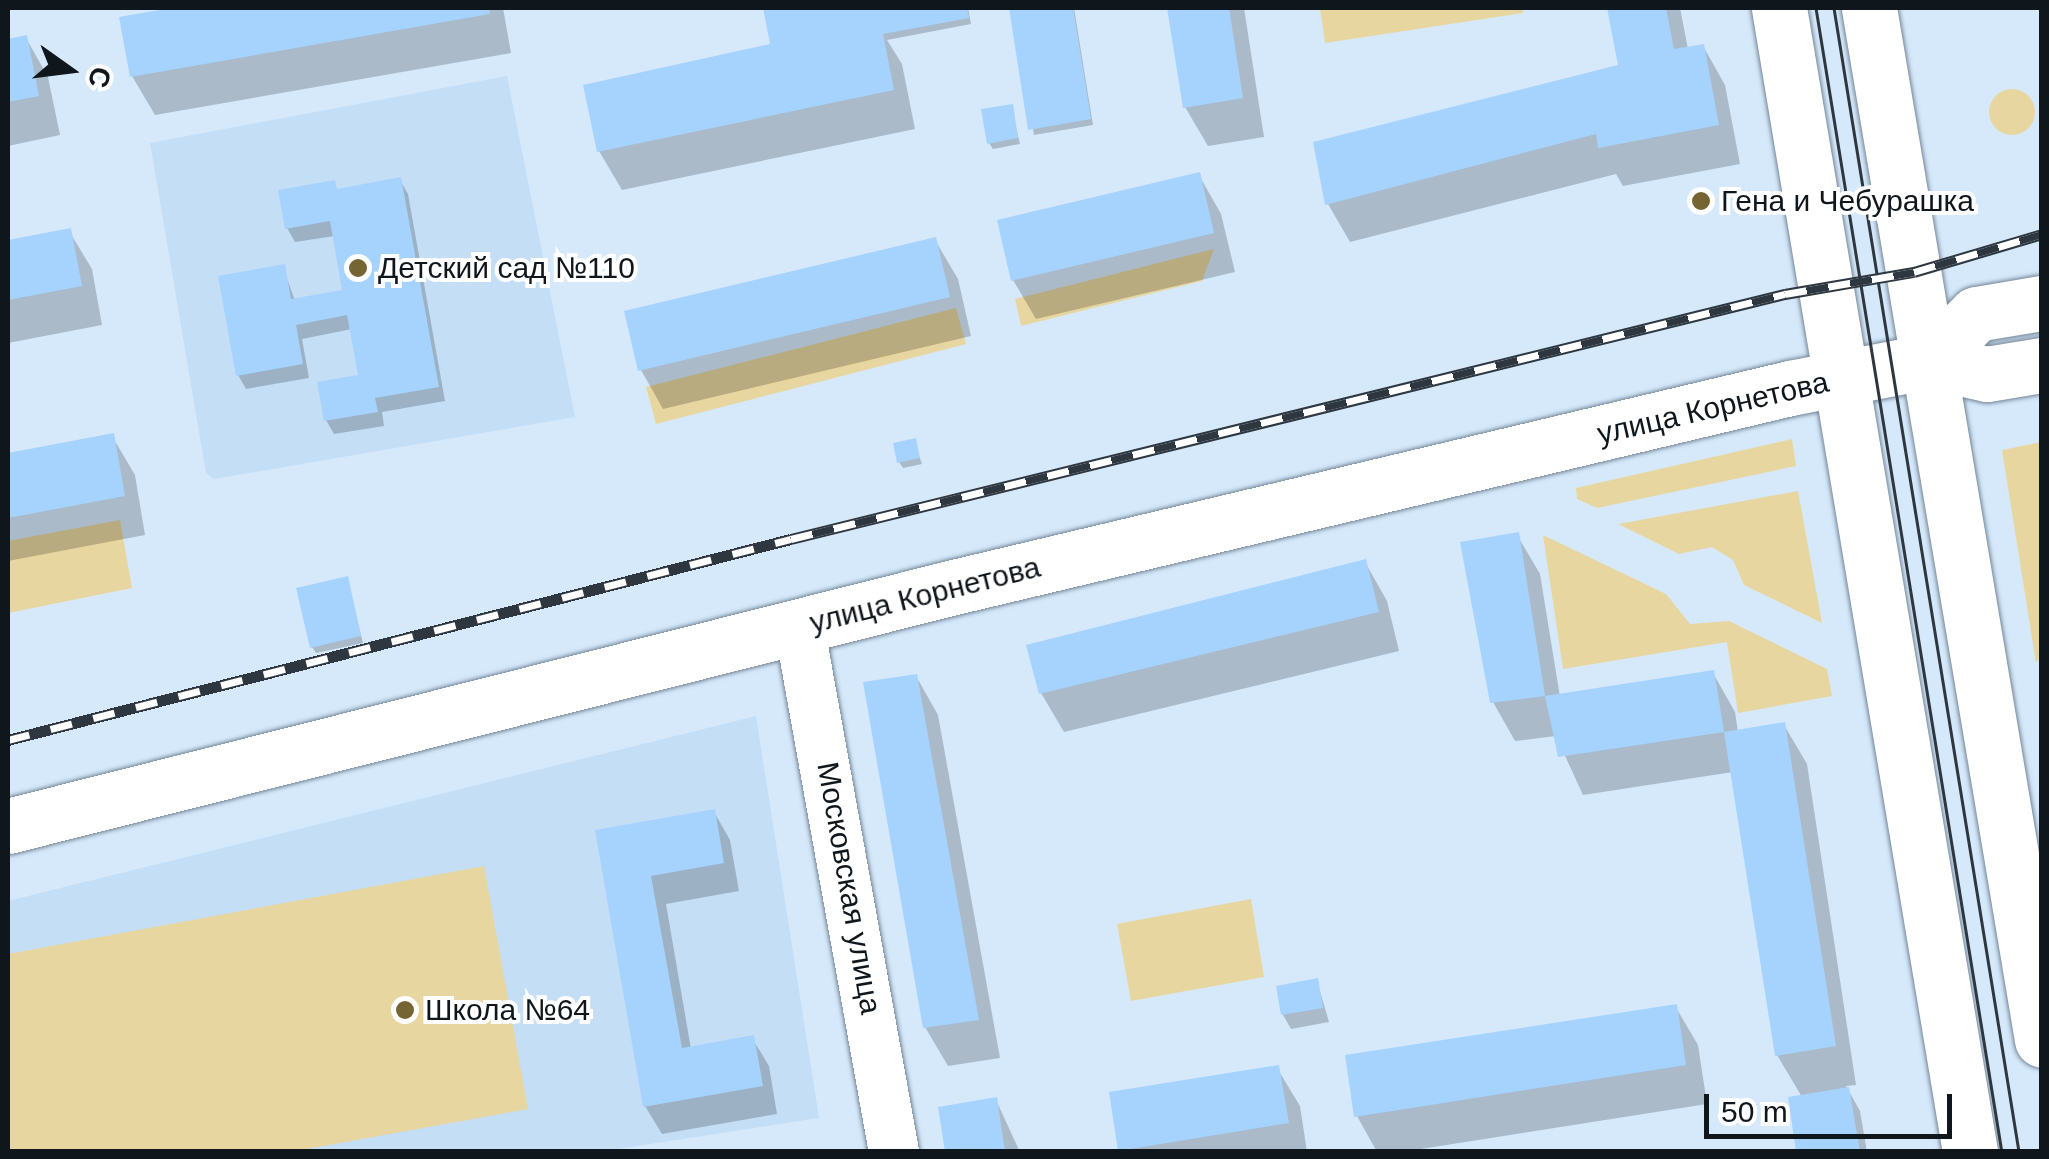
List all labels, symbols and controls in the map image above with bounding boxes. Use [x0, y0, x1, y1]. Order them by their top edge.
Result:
north arrow [20, 20, 120, 120]
text: С [82, 64, 117, 91]
place label: Гена и Чебурашка [1721, 183, 1974, 219]
marker: Гена и Чебурашка [1690, 190, 1712, 212]
place label: Детский сад №110 [378, 250, 635, 286]
marker: Детский сад №110 [347, 257, 369, 279]
street label: улица Корнетова [1594, 364, 1832, 452]
street label: улица Корнетова [806, 549, 1044, 641]
street label: Московская улица [809, 759, 889, 1017]
place label: Школа №64 [425, 992, 590, 1028]
marker: Школа №64 [394, 999, 416, 1021]
scale bar [1709, 1074, 1956, 1136]
text: 50 m [1721, 1095, 1788, 1128]

